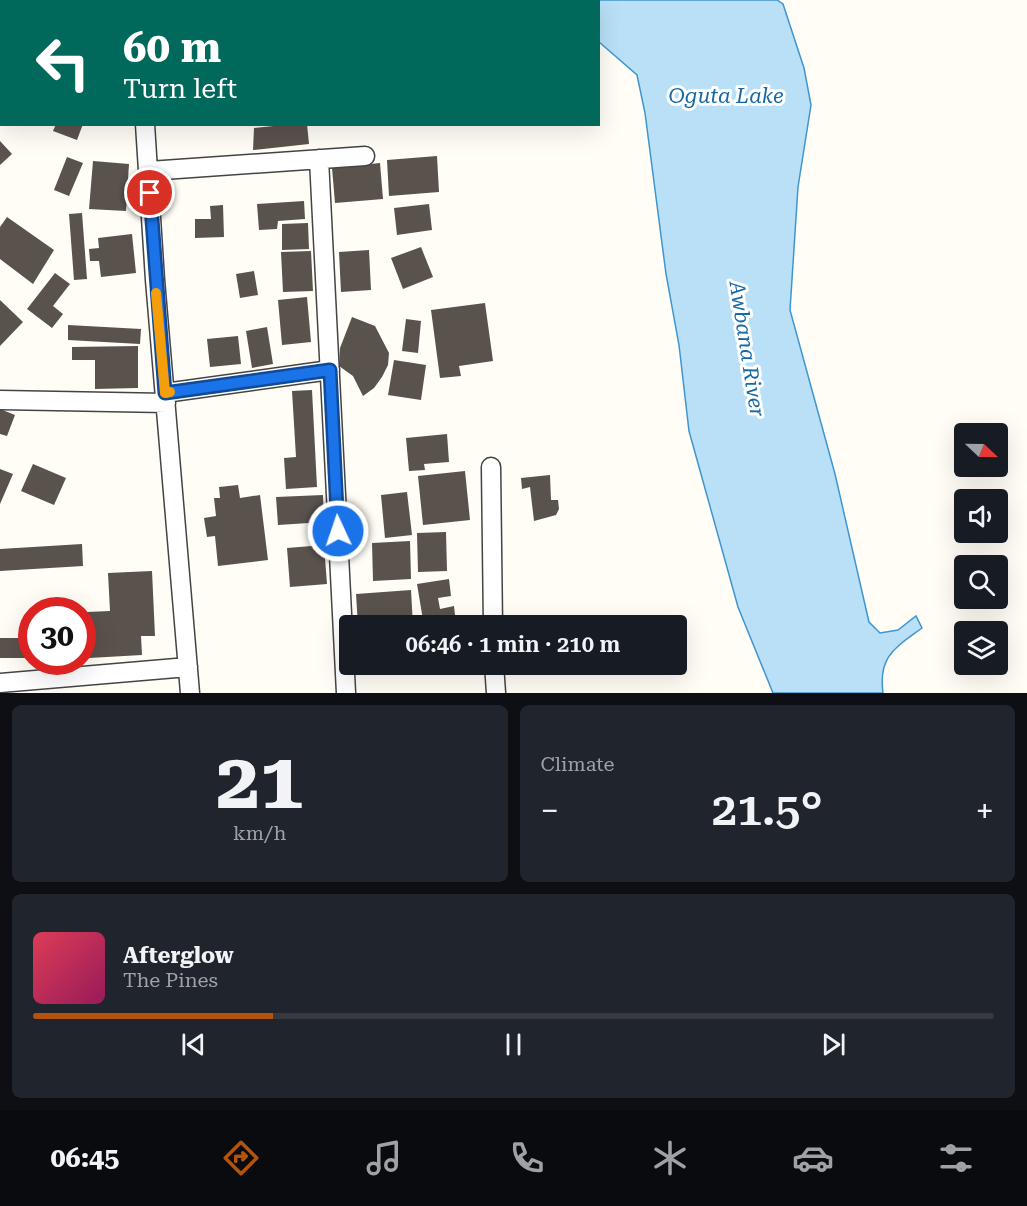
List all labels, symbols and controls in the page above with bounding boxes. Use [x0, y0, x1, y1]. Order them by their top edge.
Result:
text: 60 m [123, 23, 221, 72]
icon: left [24, 24, 102, 102]
text: Turn left [123, 73, 237, 105]
water label: Oguta Lake [668, 84, 784, 108]
pin [124, 167, 175, 218]
icon: arrive [133, 176, 166, 209]
water label: Awbana River [724, 278, 770, 419]
north arrow [954, 423, 1008, 477]
map controls [954, 423, 1008, 675]
button: sound [954, 489, 1008, 543]
position arrow [306, 499, 370, 563]
button: search [954, 555, 1008, 609]
speed limit sign: 30 [18, 597, 96, 675]
button: layers [954, 621, 1008, 675]
text: 06:46 · 1 min · 210 m [406, 632, 620, 657]
text: 21 [216, 736, 303, 827]
text: Climate [541, 752, 615, 776]
text: 21.5° [712, 783, 823, 836]
text: − [541, 791, 559, 830]
text: + [976, 791, 994, 830]
text: km/h [233, 821, 287, 845]
text: Afterglow [123, 943, 234, 968]
text: The Pines [123, 968, 218, 992]
icon: previous [177, 1028, 210, 1061]
icon: pause [497, 1028, 530, 1061]
icon: next [817, 1028, 850, 1061]
icon: directions [220, 1137, 262, 1179]
icon: music [363, 1137, 405, 1179]
icon: phone [506, 1137, 548, 1179]
icon: climate [649, 1137, 691, 1179]
icon: car [792, 1137, 834, 1179]
icon: filters [935, 1137, 977, 1179]
text: 06:45 [50, 1142, 119, 1174]

